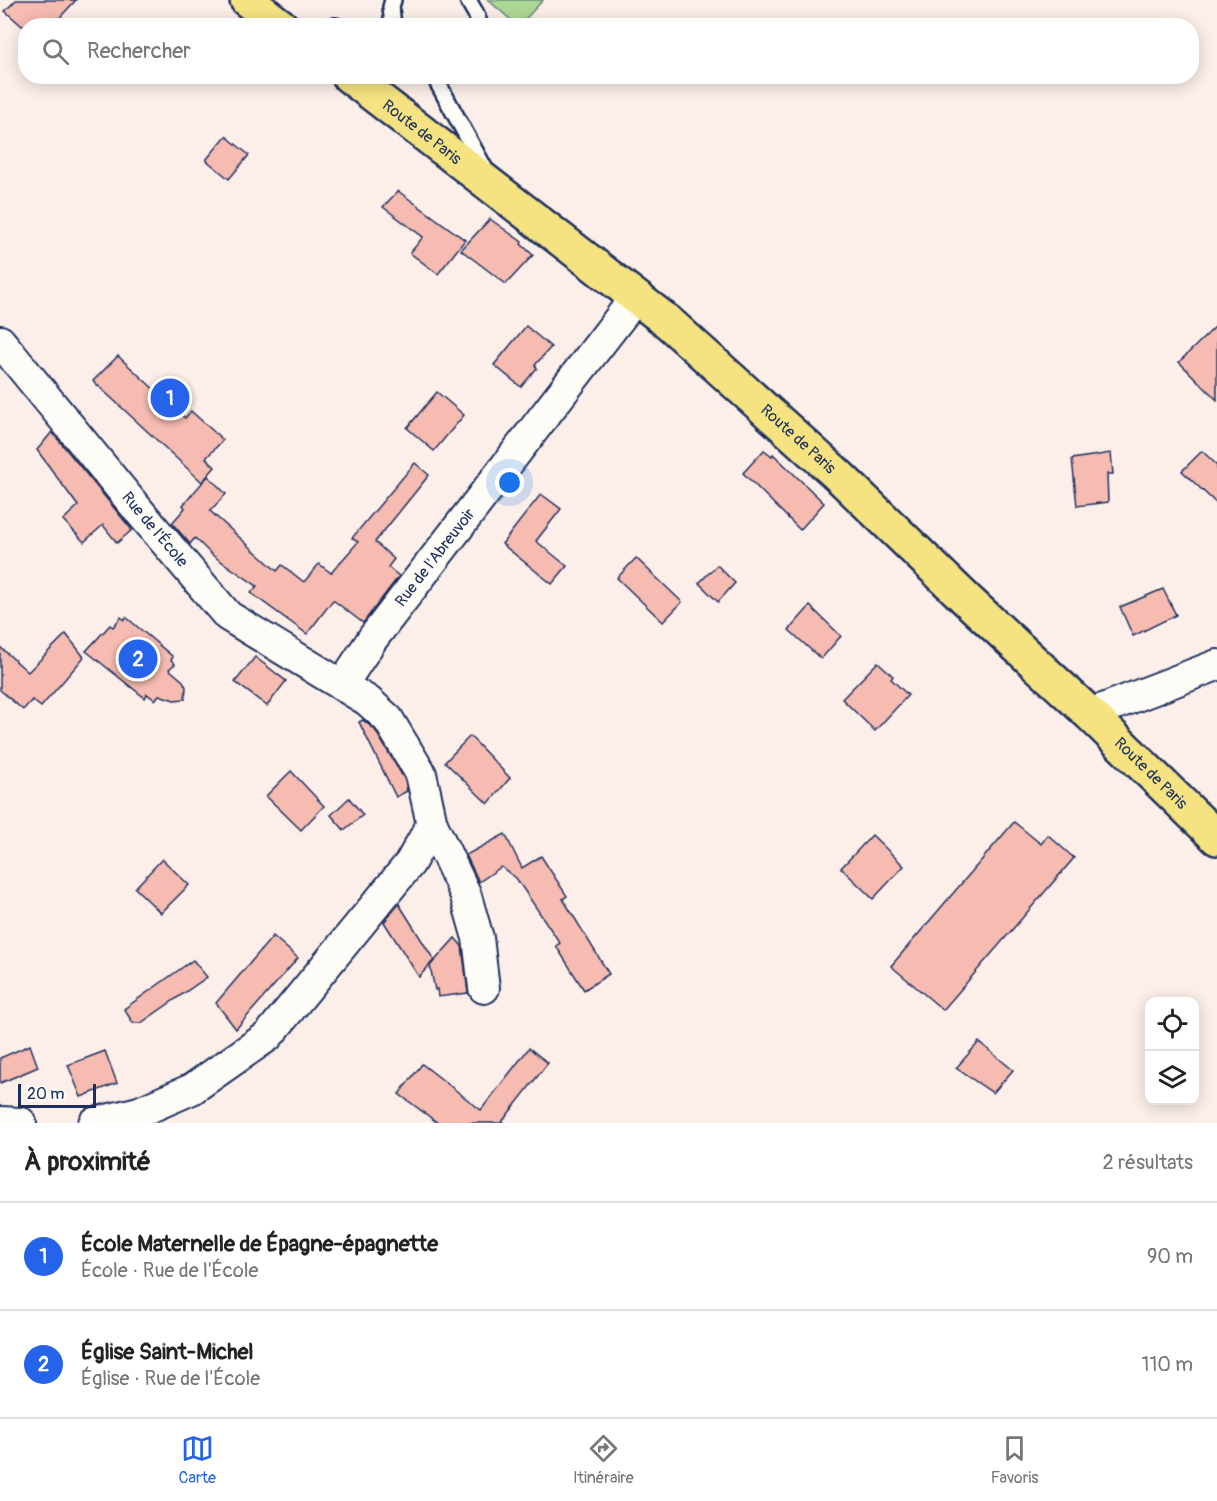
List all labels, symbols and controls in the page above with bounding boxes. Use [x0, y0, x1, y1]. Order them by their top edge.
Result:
search box [18, 18, 1199, 84]
icon: search [39, 35, 72, 68]
text: Rechercher [87, 37, 191, 65]
street label: Route de Paris [378, 95, 465, 169]
pin: 1 [150, 376, 190, 420]
street label: Route de Paris [756, 400, 840, 478]
your location [495, 468, 524, 497]
street label: Rue de l'École [117, 488, 192, 571]
street label: Rue de l'Abreuvoir [391, 504, 480, 611]
pin: 2 [118, 636, 158, 682]
street label: Route de Paris [1110, 733, 1192, 814]
map controls [1145, 997, 1199, 1105]
button: locate [1145, 997, 1199, 1051]
button: layers [1145, 1051, 1199, 1105]
scale bar [18, 1081, 96, 1108]
text: 20 m [27, 1084, 65, 1104]
text: À proximité [24, 1146, 151, 1178]
text: 2 résultats [1103, 1150, 1193, 1175]
text: École Maternelle de Épagne-épagnette [81, 1230, 438, 1258]
text: 1 [40, 1244, 47, 1269]
text: 90 m [1147, 1244, 1193, 1269]
text: École · Rue de l'École [81, 1258, 258, 1283]
text: Église Saint-Michel [81, 1338, 254, 1366]
text: 2 [38, 1352, 49, 1377]
text: 110 m [1142, 1352, 1193, 1377]
text: Église · Rue de l'École [81, 1366, 260, 1391]
tab: Carte [179, 1432, 216, 1488]
tab: Itinéraire [573, 1432, 634, 1488]
tab: Favoris [991, 1432, 1038, 1488]

